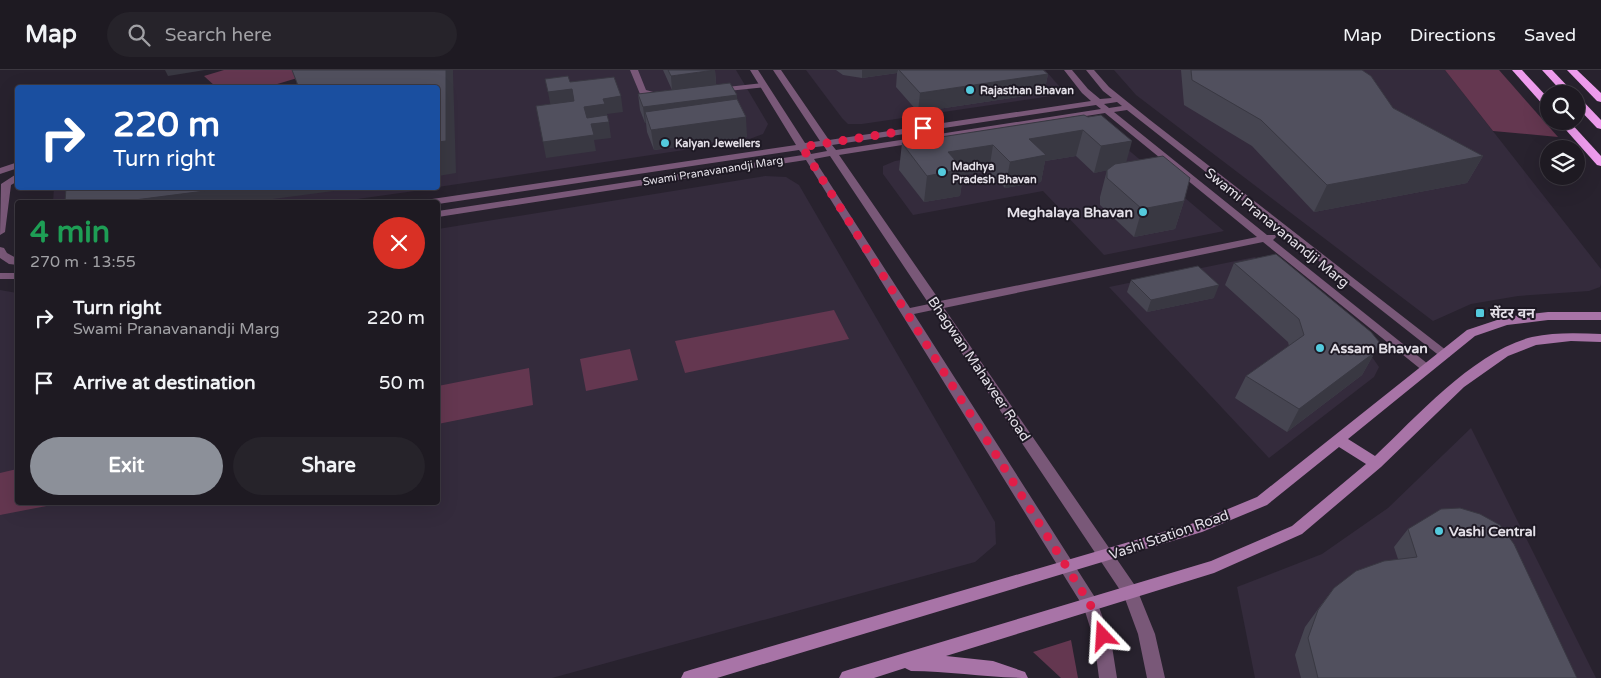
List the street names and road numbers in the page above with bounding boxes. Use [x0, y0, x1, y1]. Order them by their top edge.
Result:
street label: Swami Pranavanandji Marg [642, 153, 784, 189]
street label: Swami Pranavanandji Marg [1201, 164, 1353, 292]
street label: Bhagwan Mahaveer Road [924, 293, 1034, 445]
street label: Vashi Station Road [1107, 507, 1231, 563]

